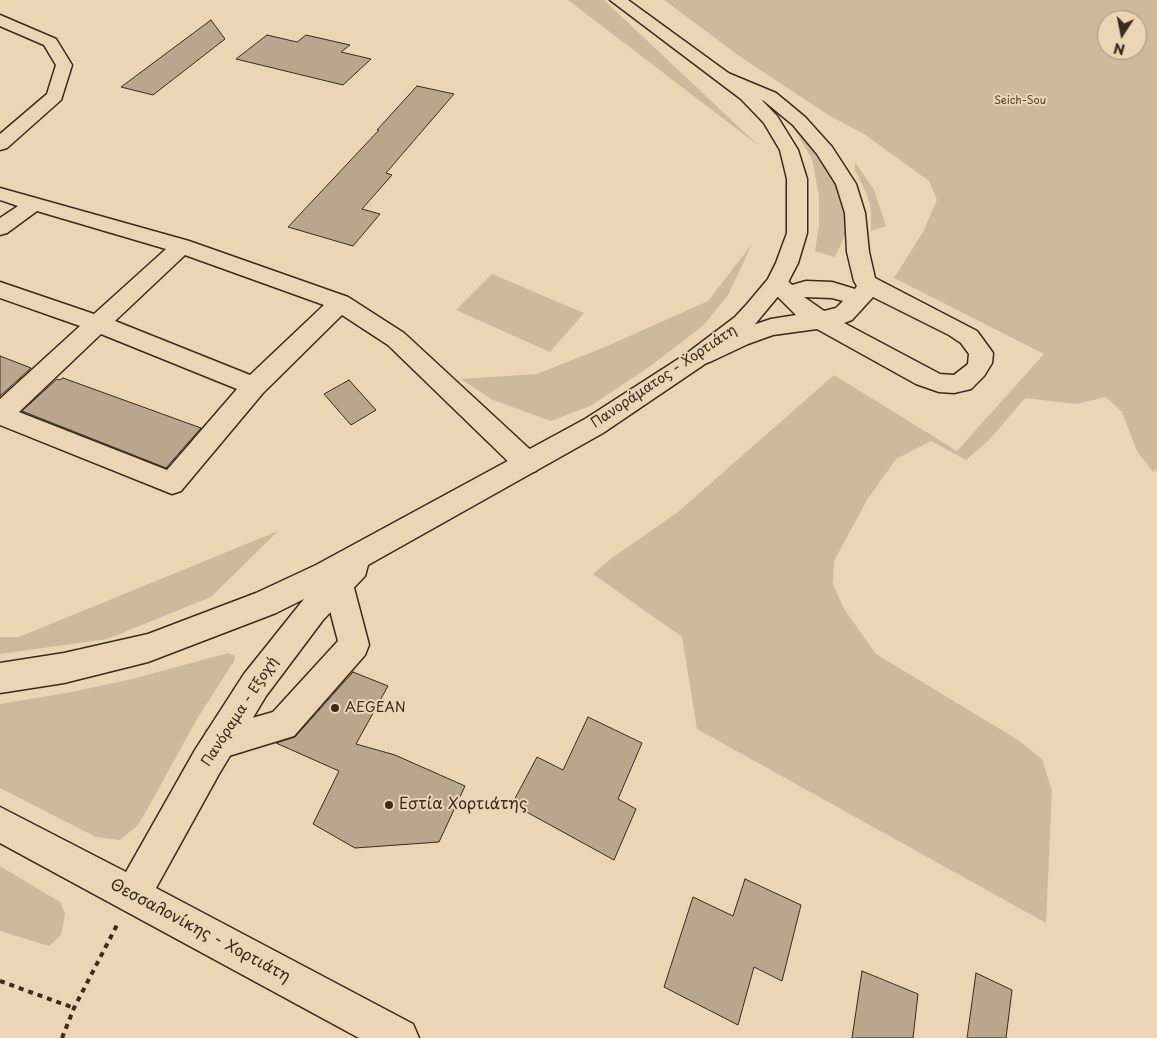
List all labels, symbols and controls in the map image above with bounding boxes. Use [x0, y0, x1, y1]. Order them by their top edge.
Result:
north arrow [1097, 10, 1147, 60]
text: N [1112, 38, 1127, 61]
park label: Seich-Sou [994, 94, 1046, 108]
street label: Πανοράματος - Χορτιάτη [588, 322, 740, 432]
street label: Πανόραμα - Εξοχή [198, 654, 282, 770]
place label: AEGEAN [345, 700, 406, 716]
marker: AEGEAN [329, 702, 341, 714]
place label: Εστία Χορτιάτης [399, 795, 527, 815]
marker: Εστία Χορτιάτης [383, 799, 395, 811]
street label: Θεσσαλονίκης - Χορτιάτη [107, 875, 293, 987]

